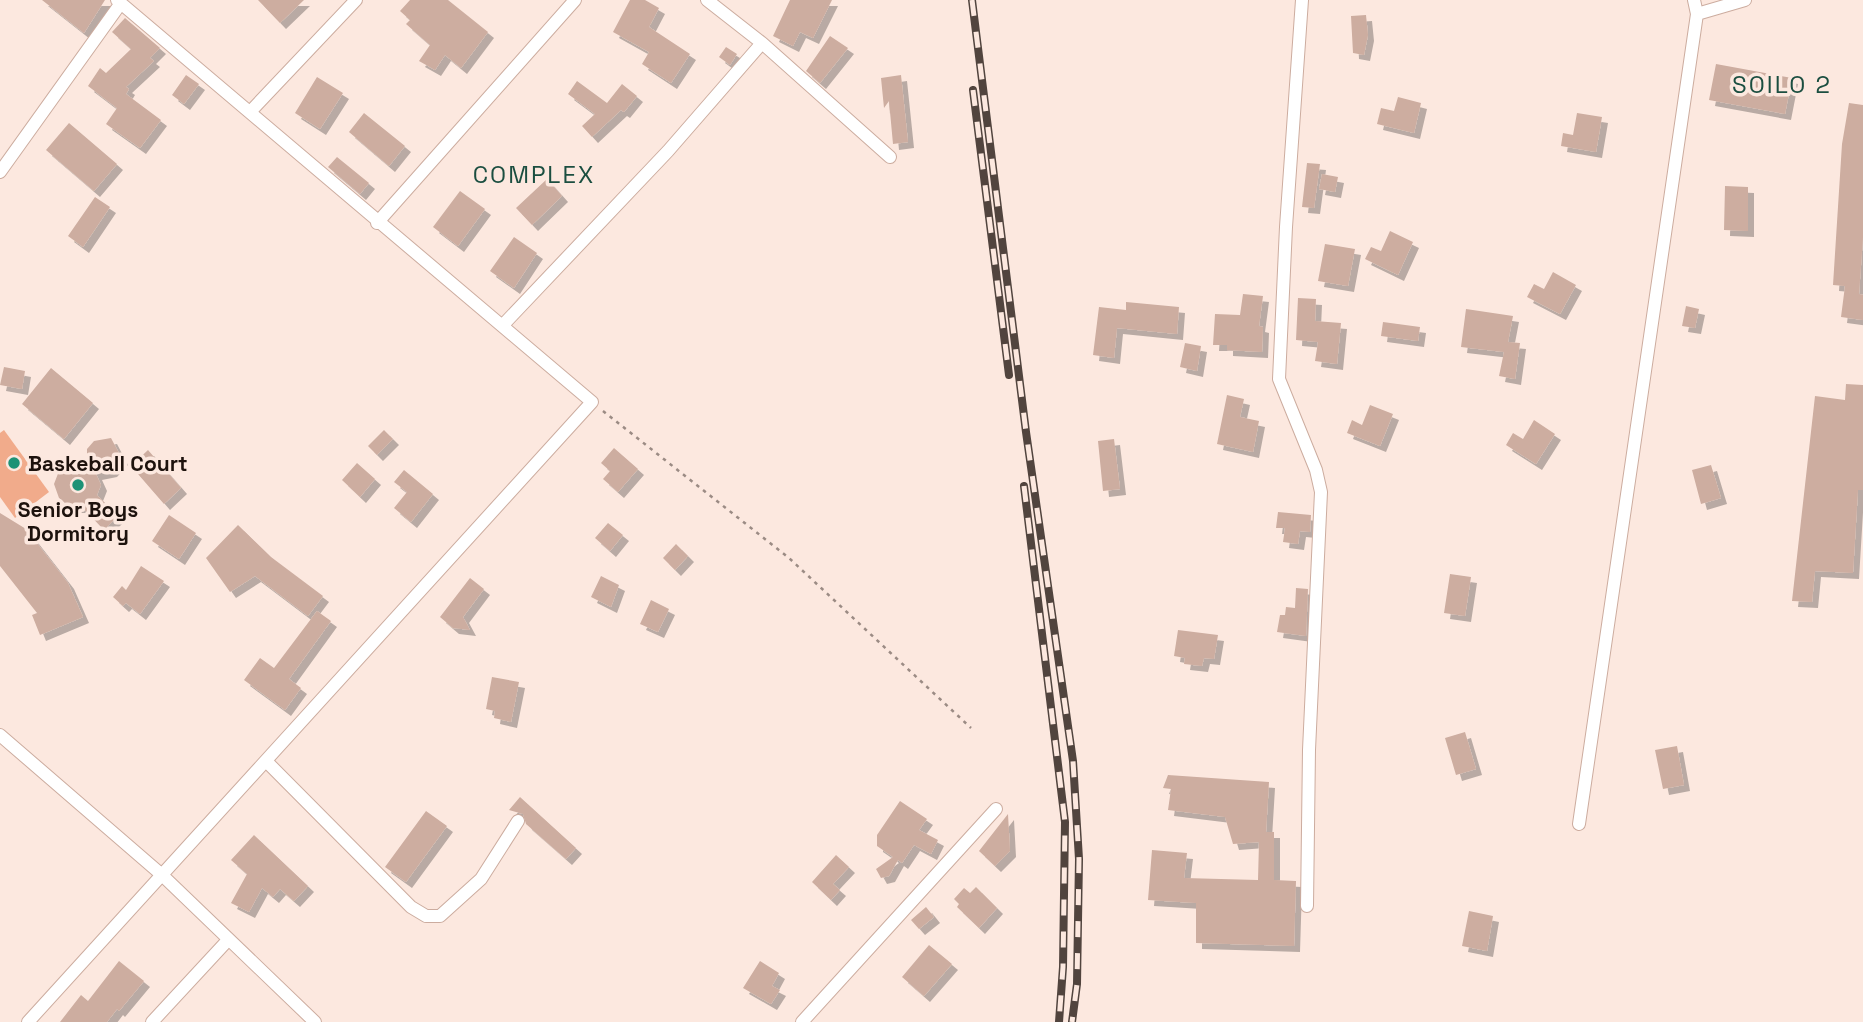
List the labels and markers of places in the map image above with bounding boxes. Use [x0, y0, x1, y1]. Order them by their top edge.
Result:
place label: Baskeball Court [28, 450, 188, 477]
marker: Baskeball Court [6, 455, 22, 471]
marker: Senior Boys Dormitory [70, 477, 86, 493]
place label: Senior Boys Dormitory [18, 496, 138, 547]

